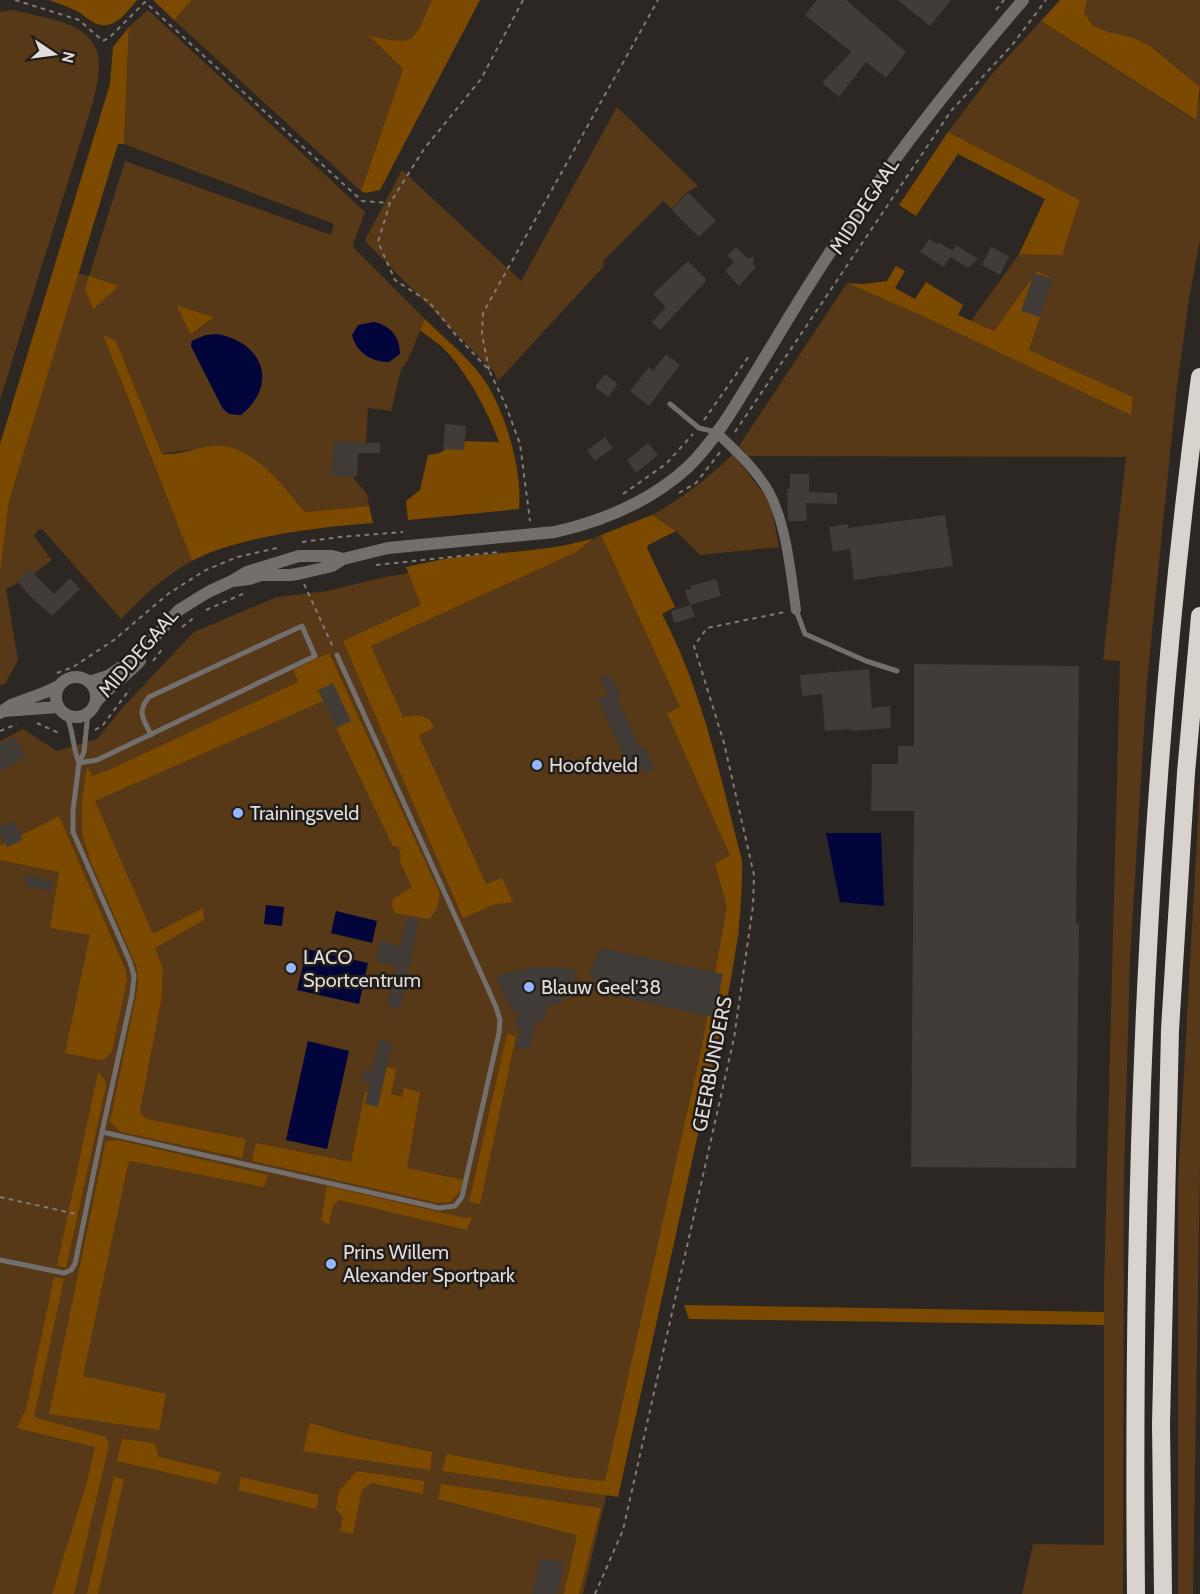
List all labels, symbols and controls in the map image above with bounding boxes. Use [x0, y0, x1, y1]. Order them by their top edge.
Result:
north arrow [24, 24, 84, 84]
text: N [58, 50, 79, 65]
street label: MIDDEGAAL [824, 154, 904, 258]
street label: MIDDEGAAL [93, 604, 183, 702]
place label: Hoofdveld [549, 753, 638, 777]
marker: Hoofdveld [530, 758, 544, 772]
place label: Trainingsveld [250, 801, 359, 825]
marker: Trainingsveld [231, 806, 245, 820]
place label: LACO Sportcentrum [303, 945, 421, 992]
marker: LACO Sportcentrum [284, 961, 298, 975]
place label: Blauw Geel'38 [541, 975, 661, 999]
marker: Blauw Geel'38 [522, 980, 536, 994]
street label: GEERBUNDERS [687, 994, 737, 1134]
place label: Prins Willem Alexander Sportpark [343, 1240, 515, 1287]
marker: Prins Willem Alexander Sportpark [324, 1257, 338, 1271]

